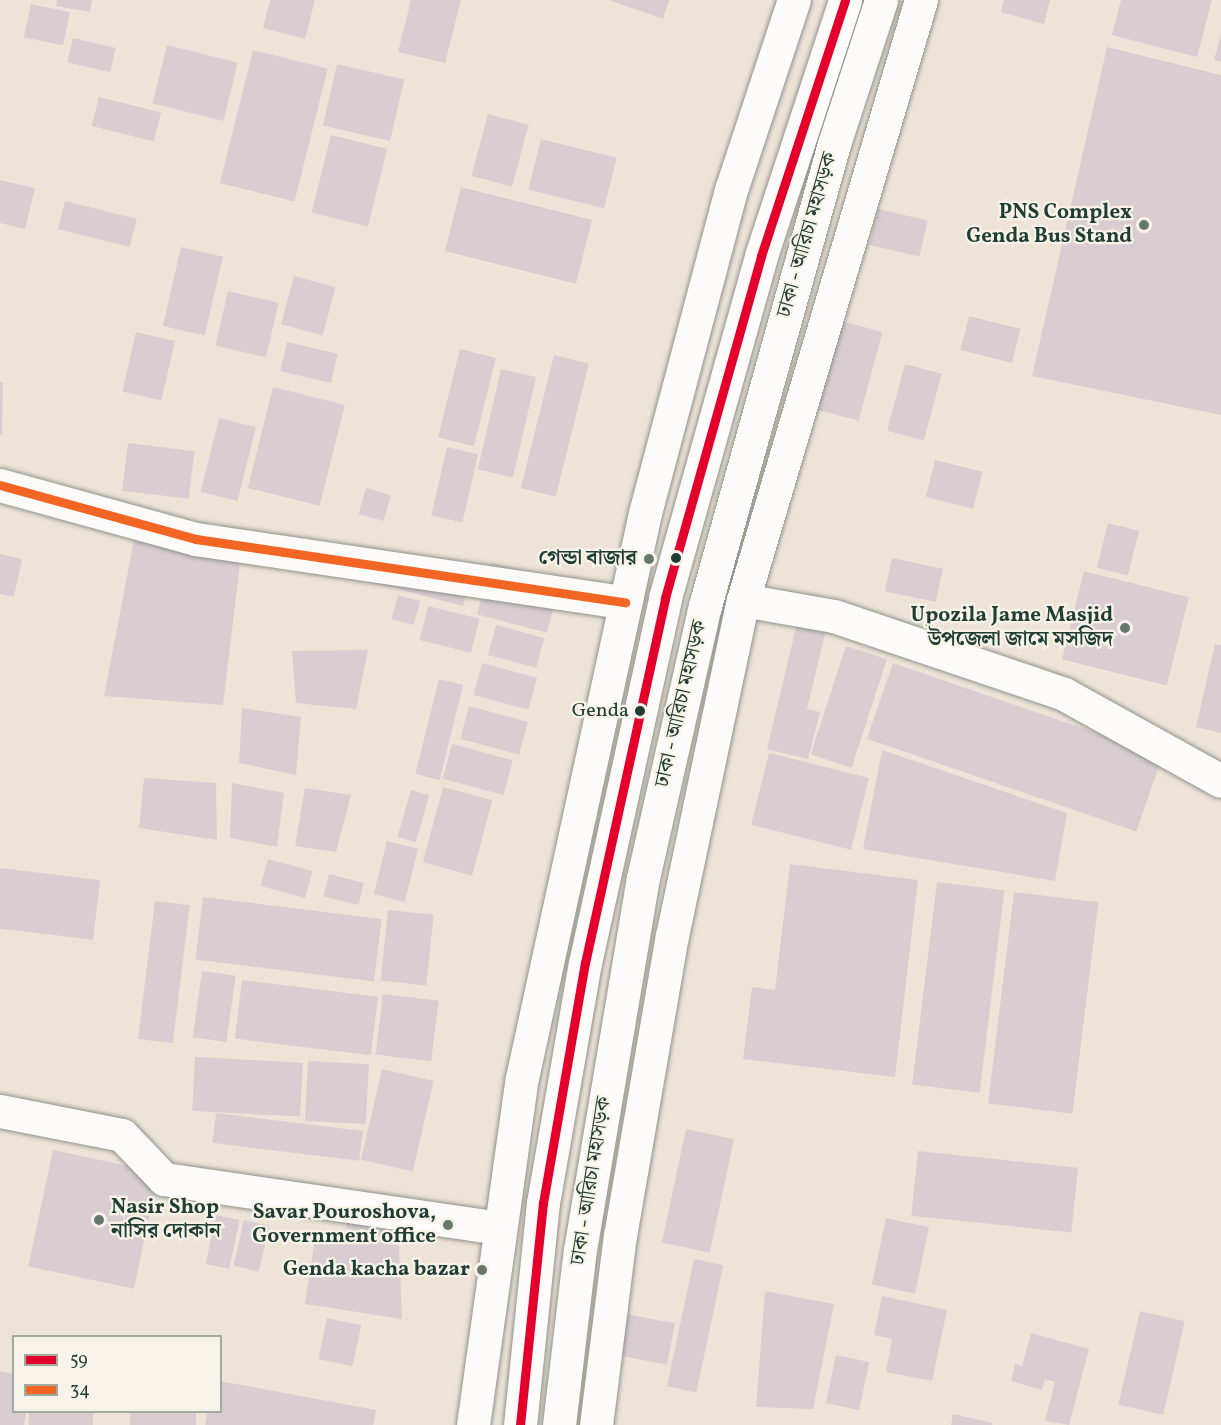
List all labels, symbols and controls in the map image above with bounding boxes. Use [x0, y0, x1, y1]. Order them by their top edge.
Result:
street label: ঢাকা - আরিচা মহাসড়ক [772, 149, 844, 321]
place label: PNS Complex Genda Bus Stand [966, 200, 1132, 250]
marker: PNS Complex Genda Bus Stand [1137, 218, 1151, 232]
place label: গেন্ডা বাজার [539, 546, 637, 572]
marker: গেন্ডা বাজার [642, 552, 656, 566]
unlabelled marker [670, 552, 682, 564]
place label: Upozila Jame Masjid উপজেলা জামে মসজিদ [911, 603, 1113, 653]
street label: ঢাকা - আরিচা মহাসড়ক [650, 618, 714, 790]
marker: Upozila Jame Masjid উপজেলা জামে মসজিদ [1118, 621, 1132, 635]
place label: Genda [572, 699, 629, 723]
marker: Genda [634, 705, 646, 717]
street label: ঢাকা - আরিচা মহাসড়ক [566, 1095, 618, 1267]
place label: Nasir Shop নাসির দোকান [111, 1195, 221, 1245]
place label: Savar Pouroshova, Government office [252, 1200, 436, 1250]
marker: Nasir Shop নাসির দোকান [92, 1213, 106, 1227]
marker: Savar Pouroshova, Government office [441, 1218, 455, 1232]
place label: Genda kacha bazar [283, 1257, 470, 1283]
marker: Genda kacha bazar [475, 1263, 489, 1277]
legend [12, 1335, 222, 1413]
text: 59 [70, 1348, 88, 1373]
text: 34 [70, 1378, 90, 1403]

